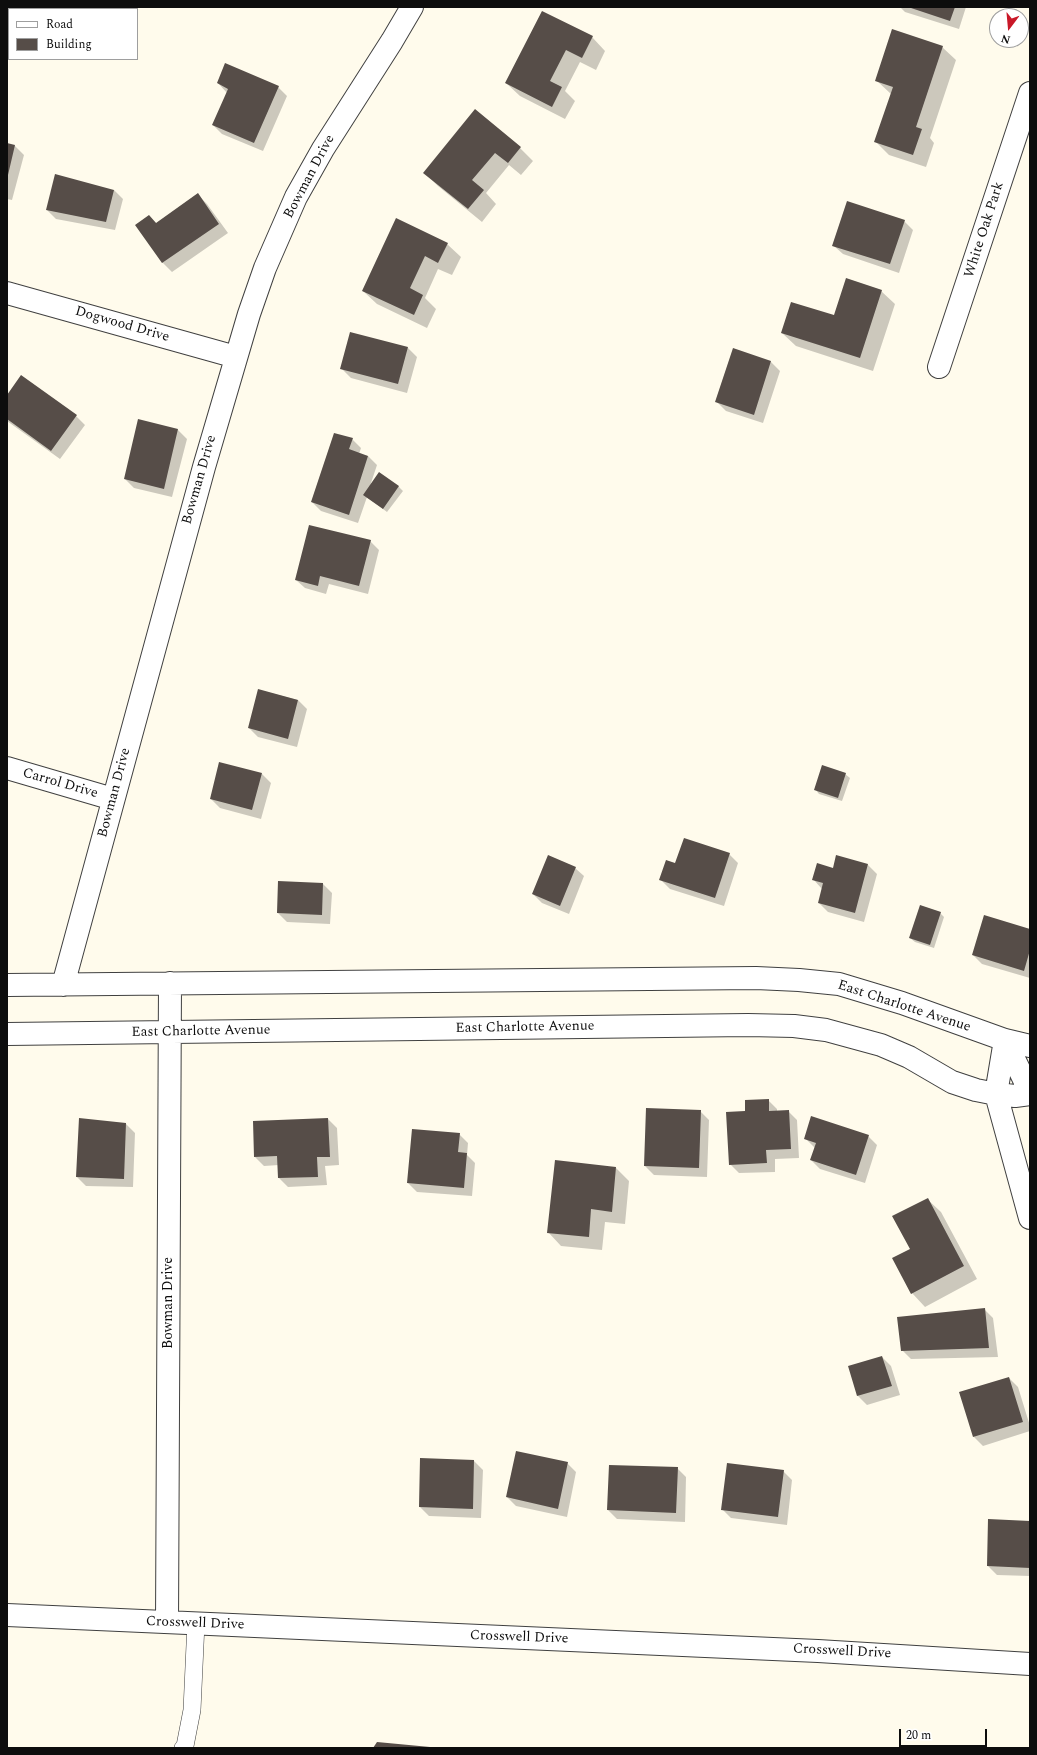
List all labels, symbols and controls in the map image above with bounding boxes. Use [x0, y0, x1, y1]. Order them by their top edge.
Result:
legend [8, 8, 138, 60]
north arrow [989, 8, 1029, 48]
text: Road [46, 15, 73, 34]
text: N [999, 30, 1012, 48]
text: Building [46, 35, 92, 54]
street label: Bowman Drive [281, 132, 339, 222]
street label: White Oak Park [962, 180, 1008, 280]
street label: Dogwood Drive [73, 303, 171, 347]
street label: Bowman Drive [179, 433, 221, 527]
street label: Bowman Drive [95, 746, 135, 840]
street label: Carrol Drive [20, 765, 100, 803]
street label: East Charlotte Avenue [835, 978, 973, 1036]
street label: East Charlotte Avenue [455, 1018, 595, 1038]
street label: East Charlotte Avenue [131, 1022, 271, 1042]
street label: Bowman Drive [161, 1257, 177, 1349]
street label: Crosswell Drive [145, 1614, 245, 1634]
street label: Crosswell Drive [469, 1628, 569, 1648]
street label: Crosswell Drive [792, 1641, 892, 1663]
scale bar [901, 1721, 989, 1747]
text: 20 m [906, 1726, 931, 1745]

